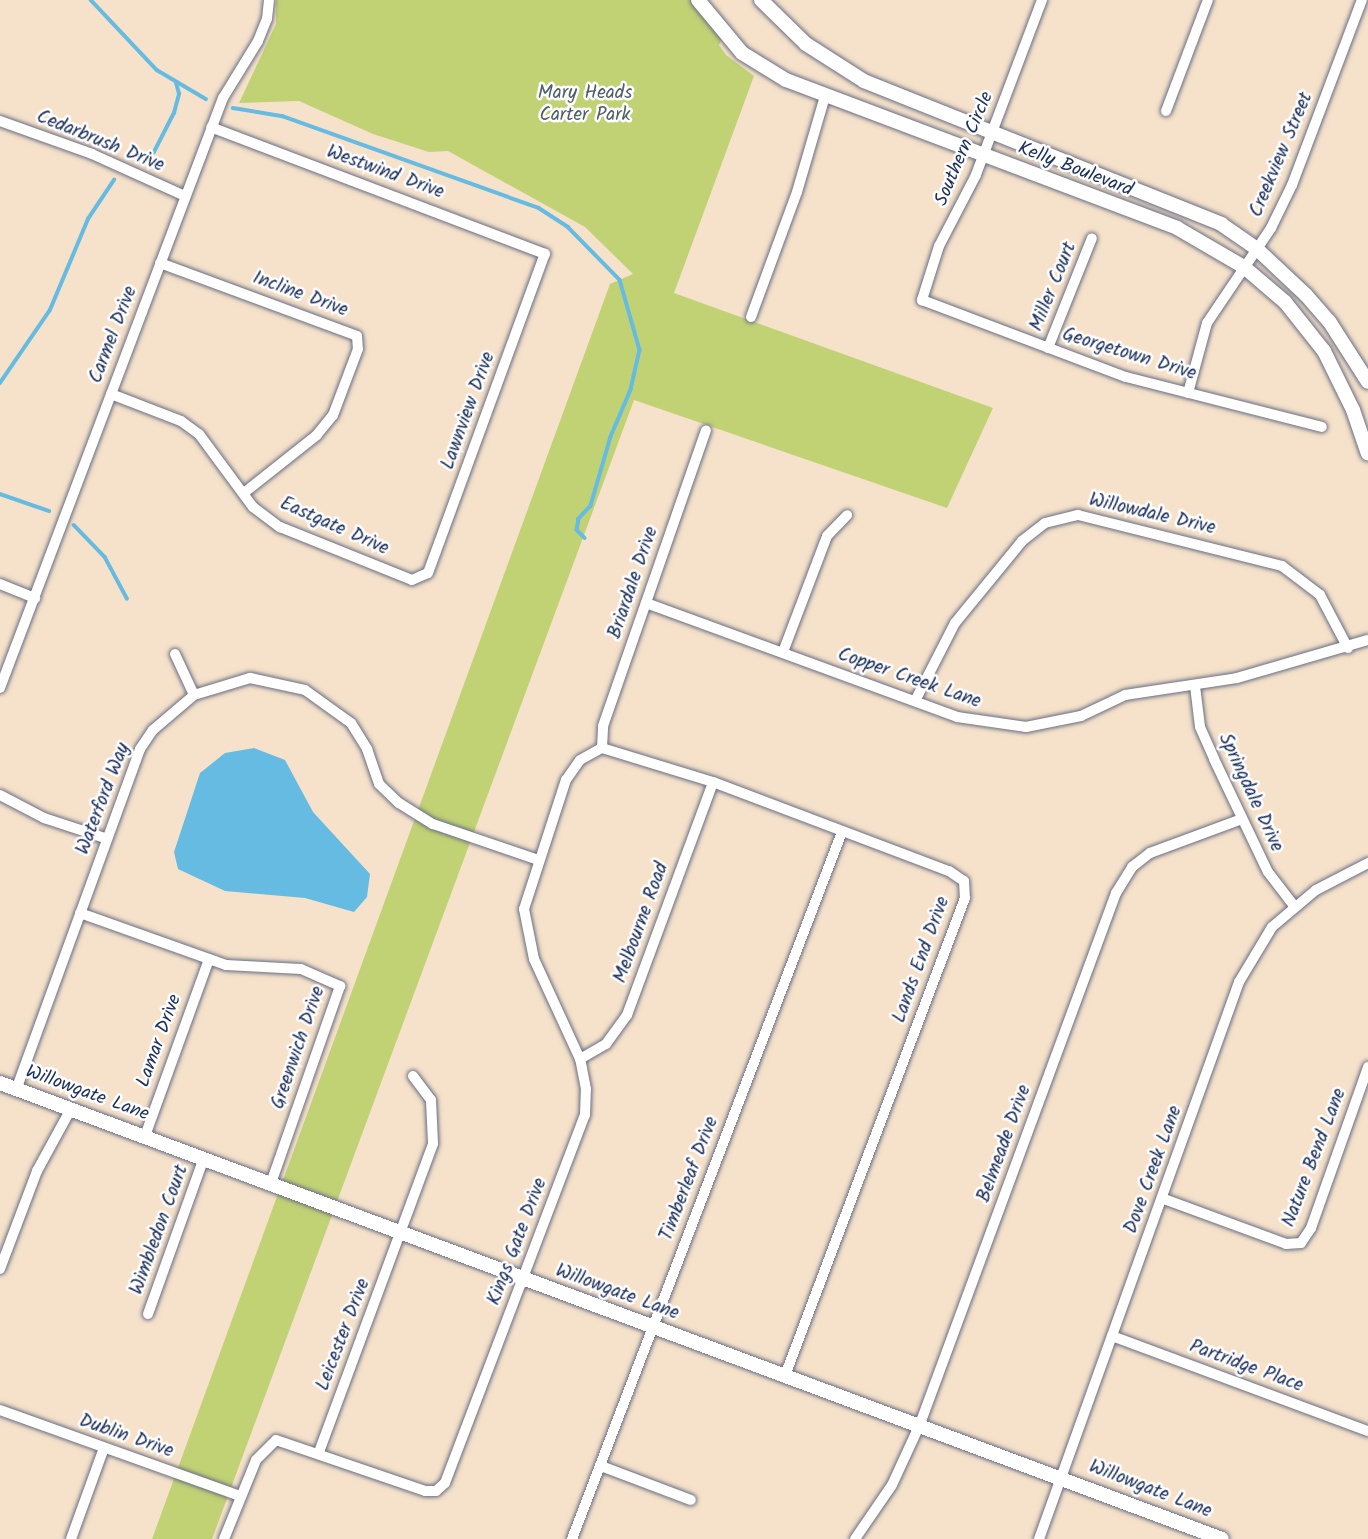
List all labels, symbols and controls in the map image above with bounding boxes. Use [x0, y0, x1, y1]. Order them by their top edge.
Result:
park label: Mary Heads Carter Park [538, 83, 632, 127]
street label: Southern Circle [931, 88, 999, 210]
street label: Creekview Street [1245, 89, 1319, 221]
street label: Cedarbrush Drive [33, 106, 167, 178]
street label: Kelly Boulevard [1014, 138, 1136, 202]
street label: Westwind Drive [323, 141, 447, 205]
street label: Miller Court [1026, 239, 1082, 335]
street label: Incline Drive [249, 267, 351, 323]
street label: Carmel Drive [85, 283, 143, 387]
street label: Georgetown Drive [1059, 324, 1199, 386]
street label: Lawnview Drive [437, 349, 501, 473]
street label: Willowdale Drive [1087, 489, 1217, 541]
street label: Eastgate Drive [276, 493, 392, 561]
street label: Briardale Drive [604, 524, 664, 642]
street label: Copper Creek Lane [834, 644, 984, 714]
street label: Springdale Drive [1213, 730, 1287, 856]
street label: Waterford Way [72, 740, 136, 858]
street label: Melbourne Road [610, 860, 674, 986]
street label: Lands End Drive [889, 894, 955, 1026]
street label: Greenwich Drive [267, 984, 331, 1112]
street label: Lamar Drive [133, 992, 187, 1090]
street label: Willowgate Lane [22, 1061, 152, 1127]
street label: Belmeade Drive [973, 1082, 1037, 1206]
street label: Nature Bend Lane [1278, 1085, 1352, 1231]
street label: Dove Creek Lane [1120, 1103, 1188, 1237]
street label: Timberleaf Drive [656, 1114, 724, 1244]
street label: Wimbledon Court [126, 1162, 194, 1298]
street label: Kings Gate Drive [483, 1175, 553, 1309]
street label: Willowgate Lane [552, 1260, 682, 1326]
street label: Leicester Drive [312, 1276, 376, 1394]
street label: Partridge Place [1186, 1336, 1306, 1398]
street label: Dublin Drive [76, 1410, 176, 1464]
street label: Willowgate Lane [1085, 1456, 1215, 1524]

